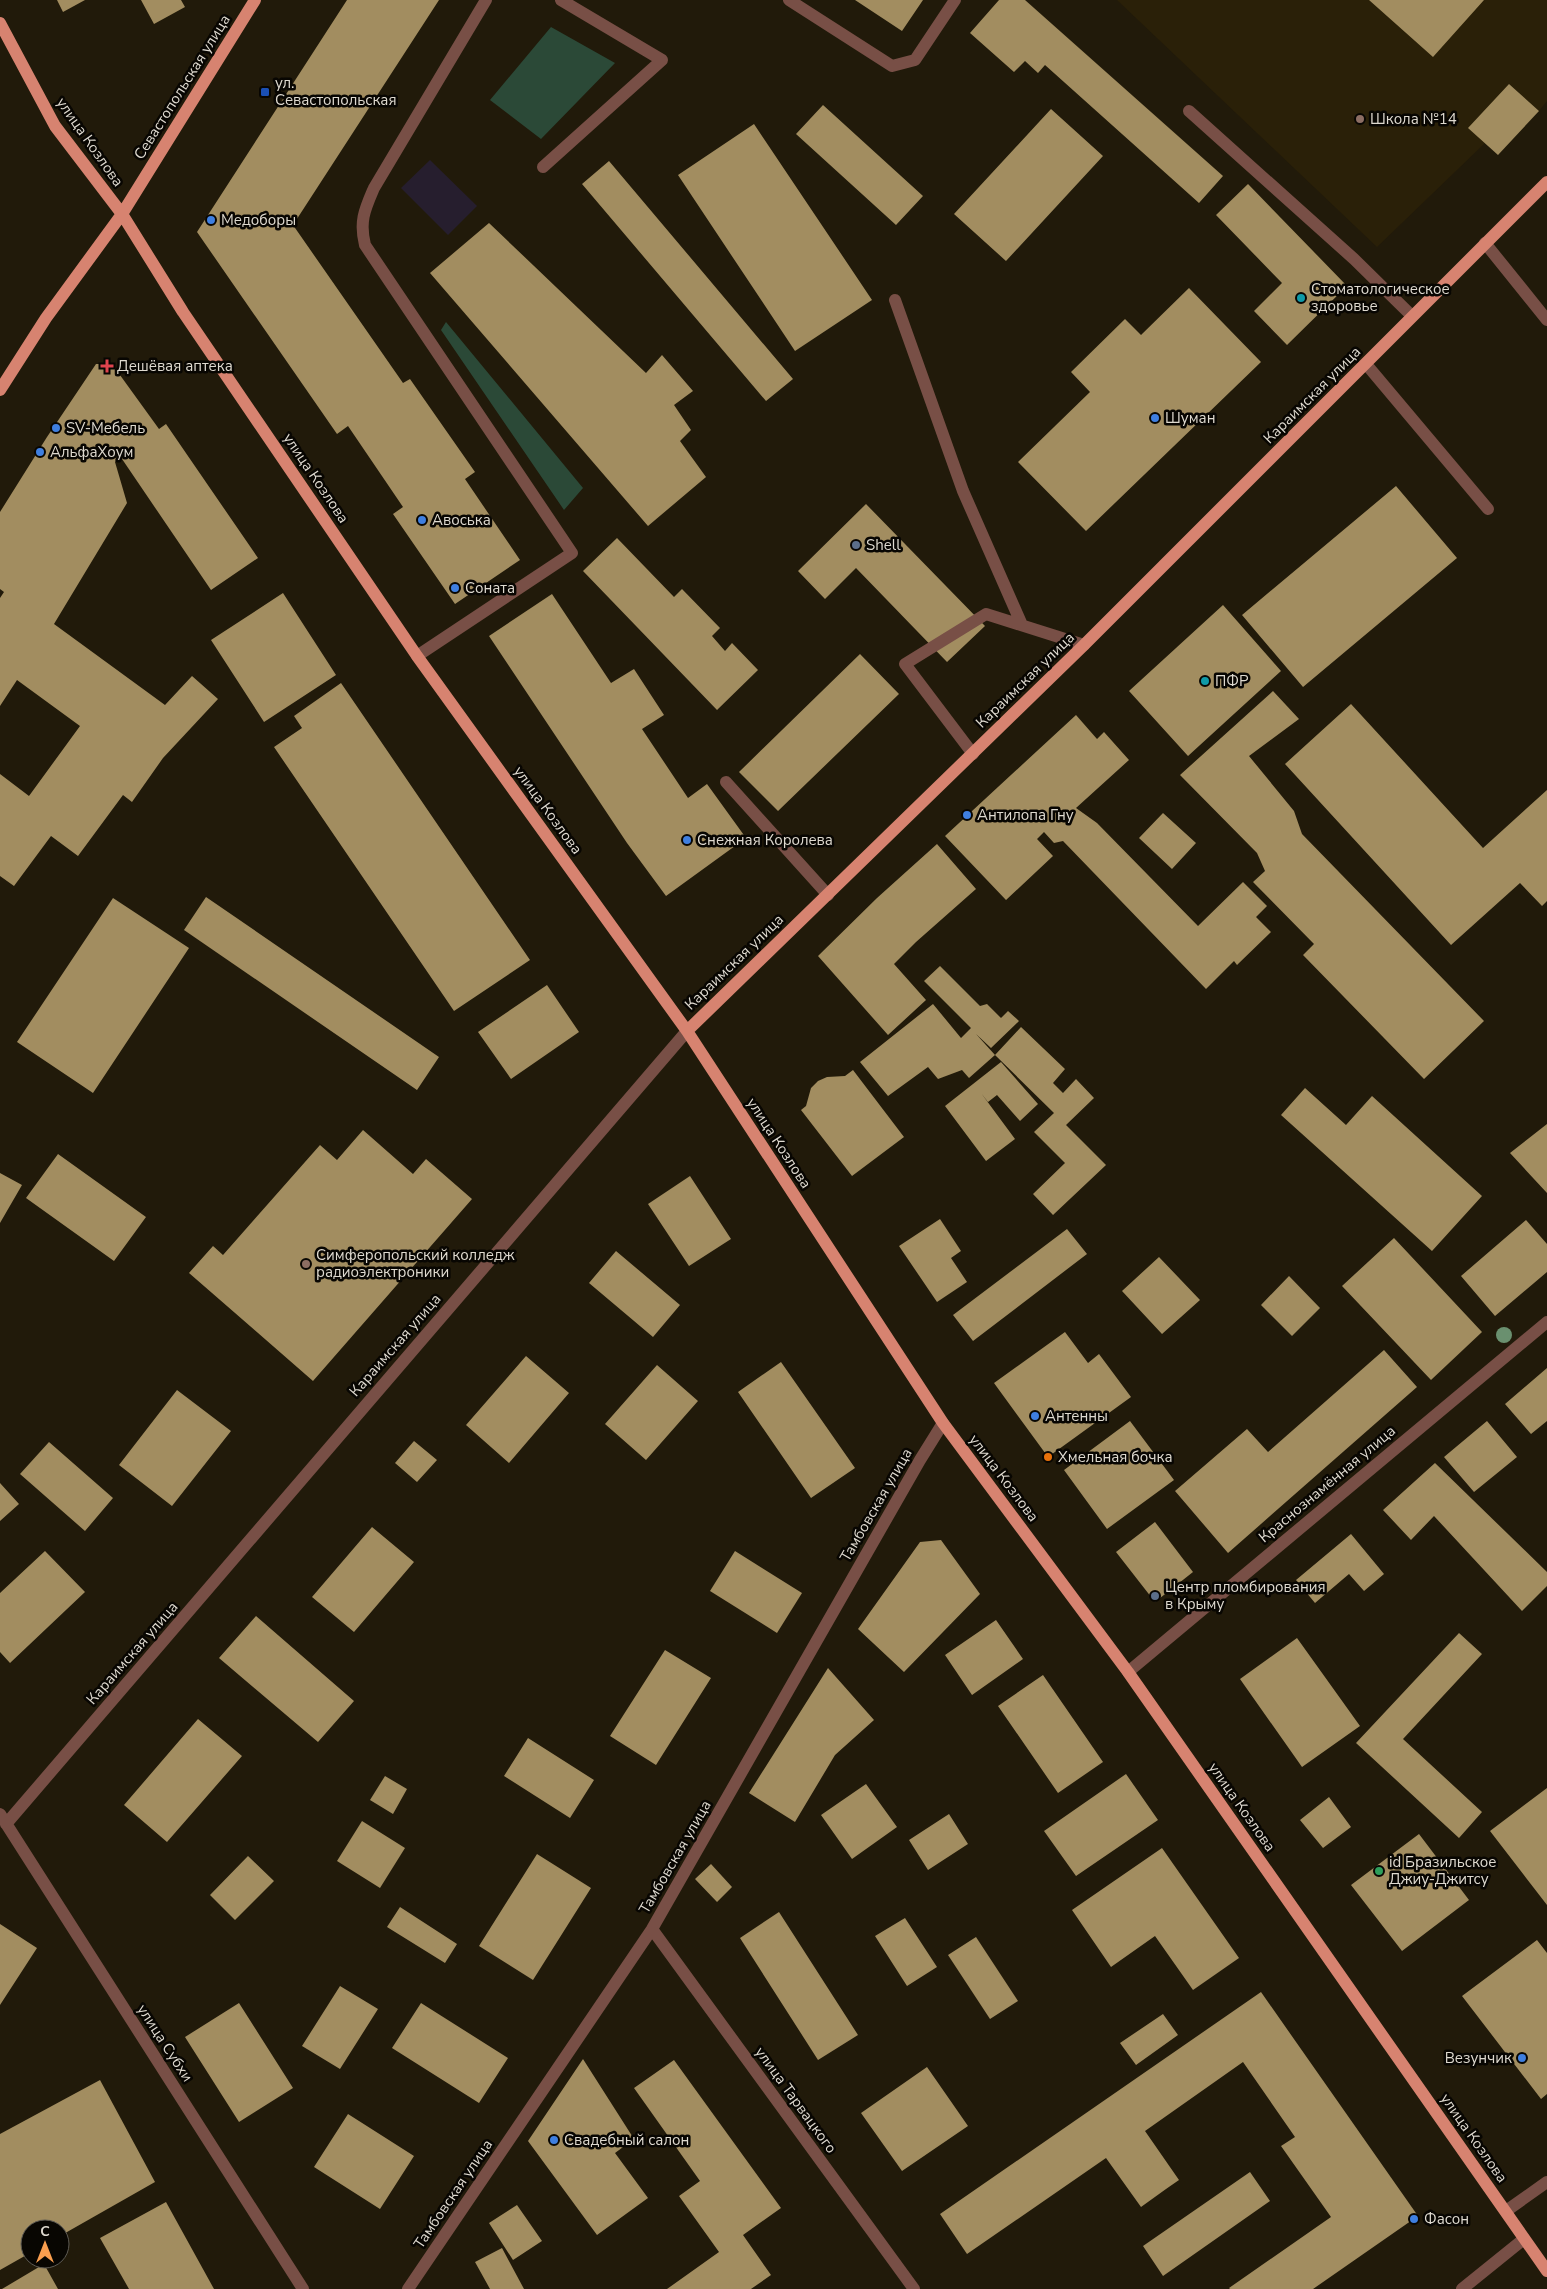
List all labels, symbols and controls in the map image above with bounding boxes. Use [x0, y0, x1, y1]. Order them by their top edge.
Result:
street label: Севастопольская улица [129, 11, 235, 163]
place label: ул. Севастопольская [275, 73, 397, 110]
marker: ул. Севастопольская [259, 86, 271, 98]
street label: улица Козлова [52, 93, 128, 191]
place label: Школа №14 [1370, 109, 1457, 129]
marker: Школа №14 [1354, 113, 1366, 125]
place label: Медоборы [221, 210, 296, 230]
marker: Медоборы [205, 214, 217, 226]
place label: Стоматологическое здоровье [1311, 279, 1450, 316]
marker: Стоматологическое здоровье [1295, 292, 1307, 304]
street label: Караимская улица [1259, 342, 1365, 448]
place label: Дешёвая аптека [117, 356, 233, 376]
marker: Дешёвая аптека [101, 360, 113, 372]
place label: Шуман [1165, 408, 1215, 428]
marker: Шуман [1149, 412, 1161, 424]
place label: SV-Мебель [66, 418, 145, 438]
marker: SV-Мебель [50, 422, 62, 434]
street label: улица Козлова [278, 429, 354, 527]
place label: АльфаХоум [50, 442, 133, 462]
marker: АльфаХоум [34, 446, 46, 458]
place label: Авоська [432, 510, 491, 530]
marker: Авоська [416, 514, 428, 526]
place label: Shell [866, 535, 901, 555]
marker: Shell [850, 539, 862, 551]
place label: Соната [465, 578, 515, 598]
marker: Соната [449, 582, 461, 594]
street label: Караимская улица [971, 628, 1079, 732]
place label: ПФР [1215, 671, 1249, 691]
marker: ПФР [1199, 675, 1211, 687]
street label: улица Козлова [509, 762, 587, 858]
place label: Антилопа Гну [977, 805, 1074, 825]
marker: Антилопа Гну [961, 809, 973, 821]
place label: Снежная Королева [697, 830, 833, 850]
marker: Снежная Королева [681, 834, 693, 846]
street label: Караимская улица [680, 910, 788, 1014]
street label: улица Козлова [742, 1094, 816, 1192]
place label: Симферопольский колледж радиоэлектроники [316, 1245, 515, 1282]
marker: Симферопольский колледж радиоэлектроники [300, 1258, 312, 1270]
street label: Караимская улица [345, 1289, 445, 1401]
place label: Антенны [1045, 1406, 1108, 1426]
marker: Антенны [1029, 1410, 1041, 1422]
street label: Краснознамённая улица [1254, 1421, 1400, 1547]
street label: улица Козлова [965, 1430, 1043, 1526]
street label: Тамбовская улица [835, 1445, 917, 1565]
place label: Хмельная бочка [1058, 1447, 1173, 1467]
marker: Хмельная бочка [1042, 1451, 1054, 1463]
place label: Центр пломбирования в Крыму [1165, 1577, 1326, 1614]
marker: Центр пломбирования в Крыму [1149, 1590, 1161, 1602]
street label: Караимская улица [82, 1597, 182, 1709]
street label: улица Козлова [1204, 1758, 1280, 1856]
street label: Тамбовская улица [634, 1797, 716, 1917]
place label: id Бразильское Джиу-Джитсу [1389, 1852, 1496, 1889]
marker: id Бразильское Джиу-Джитсу [1373, 1865, 1385, 1877]
street label: улица Субхи [133, 2000, 197, 2086]
street label: улица Тарвацкого [751, 2043, 841, 2157]
place label: Везунчик [1445, 2048, 1512, 2068]
marker: Везунчик [1516, 2052, 1528, 2064]
street label: улица Козлова [1436, 2089, 1512, 2187]
place label: Свадебный салон [564, 2130, 689, 2150]
marker: Свадебный салон [548, 2134, 560, 2146]
street label: Тамбовская улица [409, 2135, 497, 2253]
place label: Фасон [1424, 2209, 1469, 2229]
marker: Фасон [1408, 2213, 1420, 2225]
north arrow [20, 2219, 70, 2269]
text: С [40, 2222, 50, 2241]

